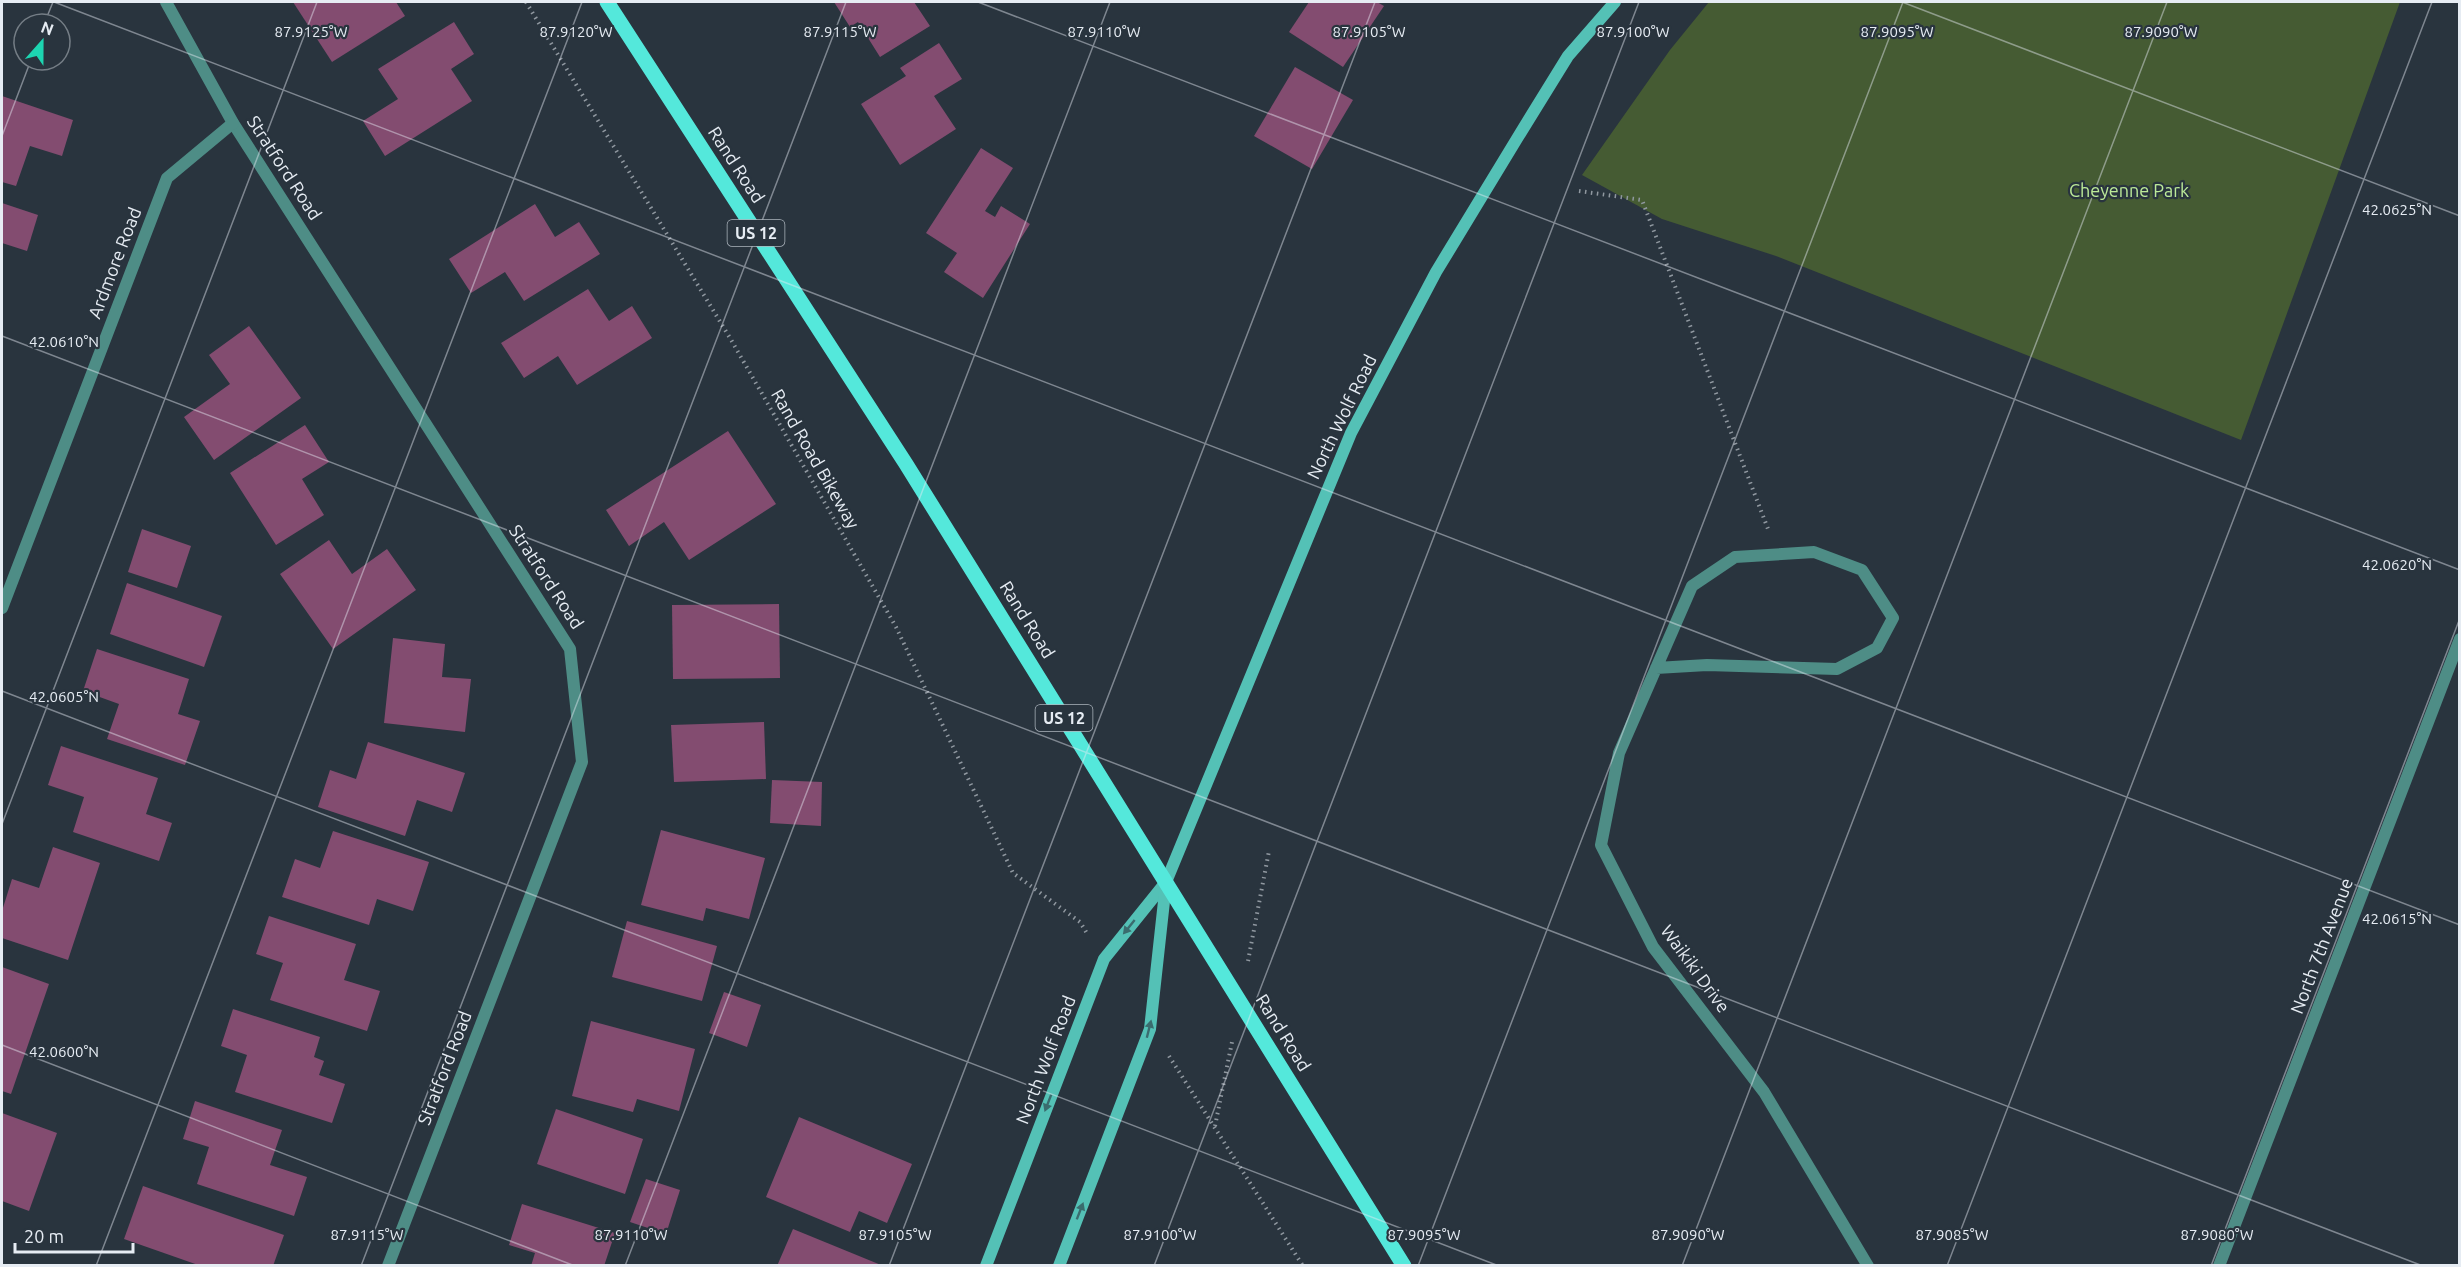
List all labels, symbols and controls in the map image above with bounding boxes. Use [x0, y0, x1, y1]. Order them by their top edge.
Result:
north arrow [12, 12, 72, 72]
text: N [39, 17, 56, 39]
text: 87.9125°W [274, 23, 348, 40]
text: 87.9120°W [539, 23, 613, 40]
text: 87.9115°W [803, 23, 877, 40]
text: 87.9110°W [1067, 23, 1141, 40]
text: 87.9105°W [1332, 23, 1406, 40]
text: 87.9100°W [1596, 23, 1670, 40]
text: 87.9095°W [1860, 23, 1934, 40]
text: 87.9090°W [2124, 23, 2198, 40]
street label: Stratford Road [244, 112, 326, 223]
street label: Rand Road [705, 123, 769, 206]
park label: Cheyenne Park [2069, 180, 2189, 200]
text: 42.0625°N [2362, 201, 2432, 218]
street label: Ardmore Road [84, 204, 144, 321]
road number: US 12 [728, 220, 784, 246]
text: 42.0610°N [29, 333, 99, 350]
street label: North Wolf Road [1302, 351, 1380, 482]
street label: Rand Road Bikeway [768, 385, 864, 532]
street label: Stratford Road [506, 521, 588, 632]
text: 42.0620°N [2362, 556, 2432, 573]
street label: Rand Road [996, 577, 1059, 662]
text: 42.0605°N [29, 688, 99, 705]
road number: US 12 [1036, 705, 1092, 731]
street label: North 7th Avenue [2286, 875, 2356, 1016]
text: 42.0615°N [2362, 910, 2432, 927]
one-way arrow [1123, 919, 1136, 934]
street label: Waikiki Drive [1657, 921, 1734, 1016]
street label: Rand Road [1252, 990, 1315, 1075]
street label: North Wolf Road [1011, 993, 1079, 1127]
street label: Stratford Road [413, 1008, 475, 1127]
one-way arrow [1144, 1020, 1154, 1038]
text: 42.0600°N [29, 1043, 99, 1060]
one-way arrow [1043, 1094, 1052, 1112]
one-way arrow [1076, 1202, 1085, 1220]
scale bar [15, 1216, 134, 1254]
text: 20 m [24, 1226, 64, 1246]
text: 87.9115°W [330, 1226, 404, 1243]
text: 87.9110°W [594, 1226, 668, 1243]
text: 87.9105°W [858, 1226, 932, 1243]
text: 87.9100°W [1123, 1226, 1197, 1243]
text: 87.9095°W [1387, 1226, 1461, 1243]
text: 87.9090°W [1651, 1226, 1725, 1243]
text: 87.9085°W [1915, 1226, 1989, 1243]
text: 87.9080°W [2180, 1226, 2254, 1243]

